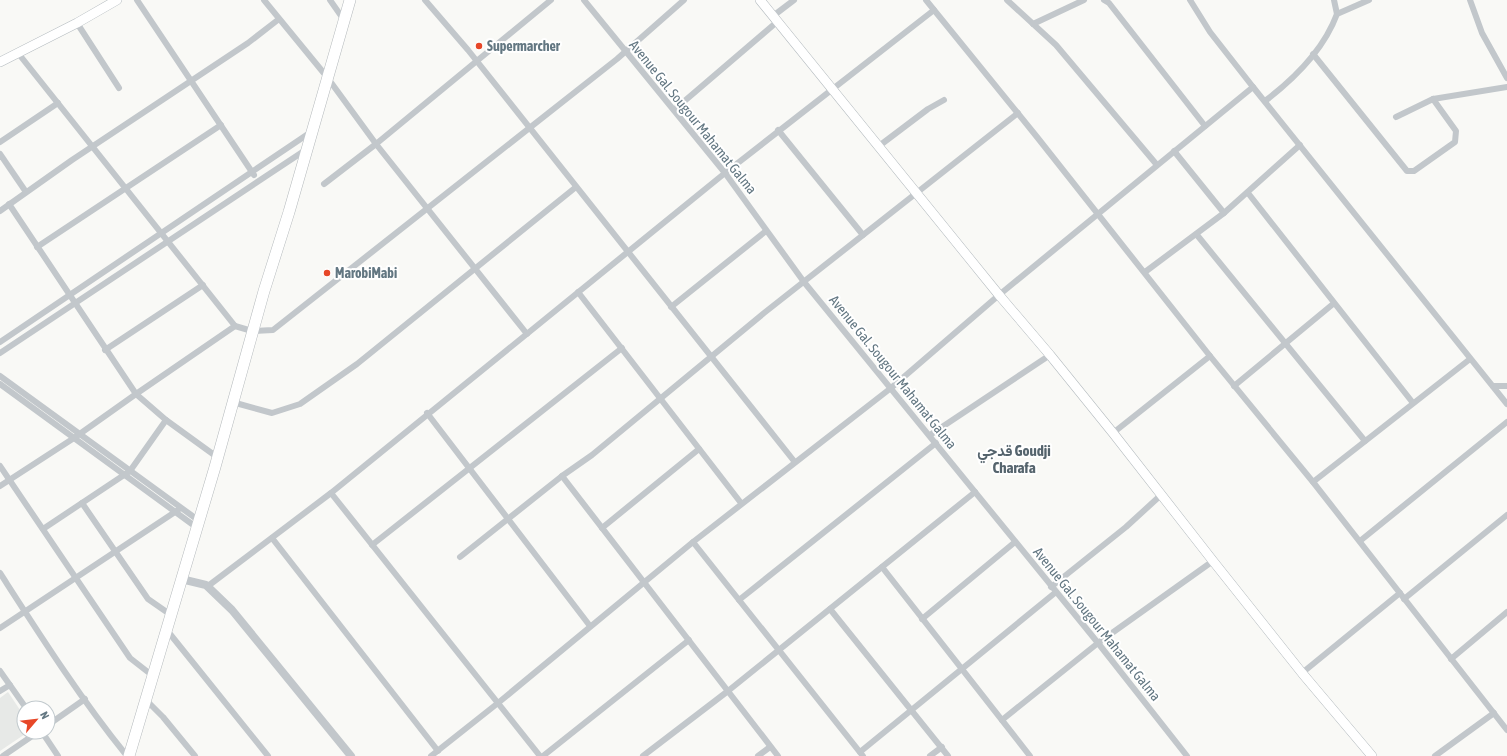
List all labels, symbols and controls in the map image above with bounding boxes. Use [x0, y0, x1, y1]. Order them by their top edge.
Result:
street label: Avenue Gal. Sougour Mahamat Galma [626, 37, 760, 197]
place label: Supermarcher [487, 38, 561, 54]
marker: Supermarcher [474, 41, 484, 51]
place label: MarobiMabi [335, 265, 397, 281]
marker: MarobiMabi [322, 268, 332, 278]
street label: Avenue Gal. Sougour Mahamat Galma [826, 292, 960, 452]
district label: قدجي Goudji Charafa [977, 442, 1051, 476]
street label: Avenue Gal. Sougour Mahamat Galma [1030, 544, 1164, 704]
north arrow [16, 700, 56, 740]
text: N [38, 710, 52, 721]

